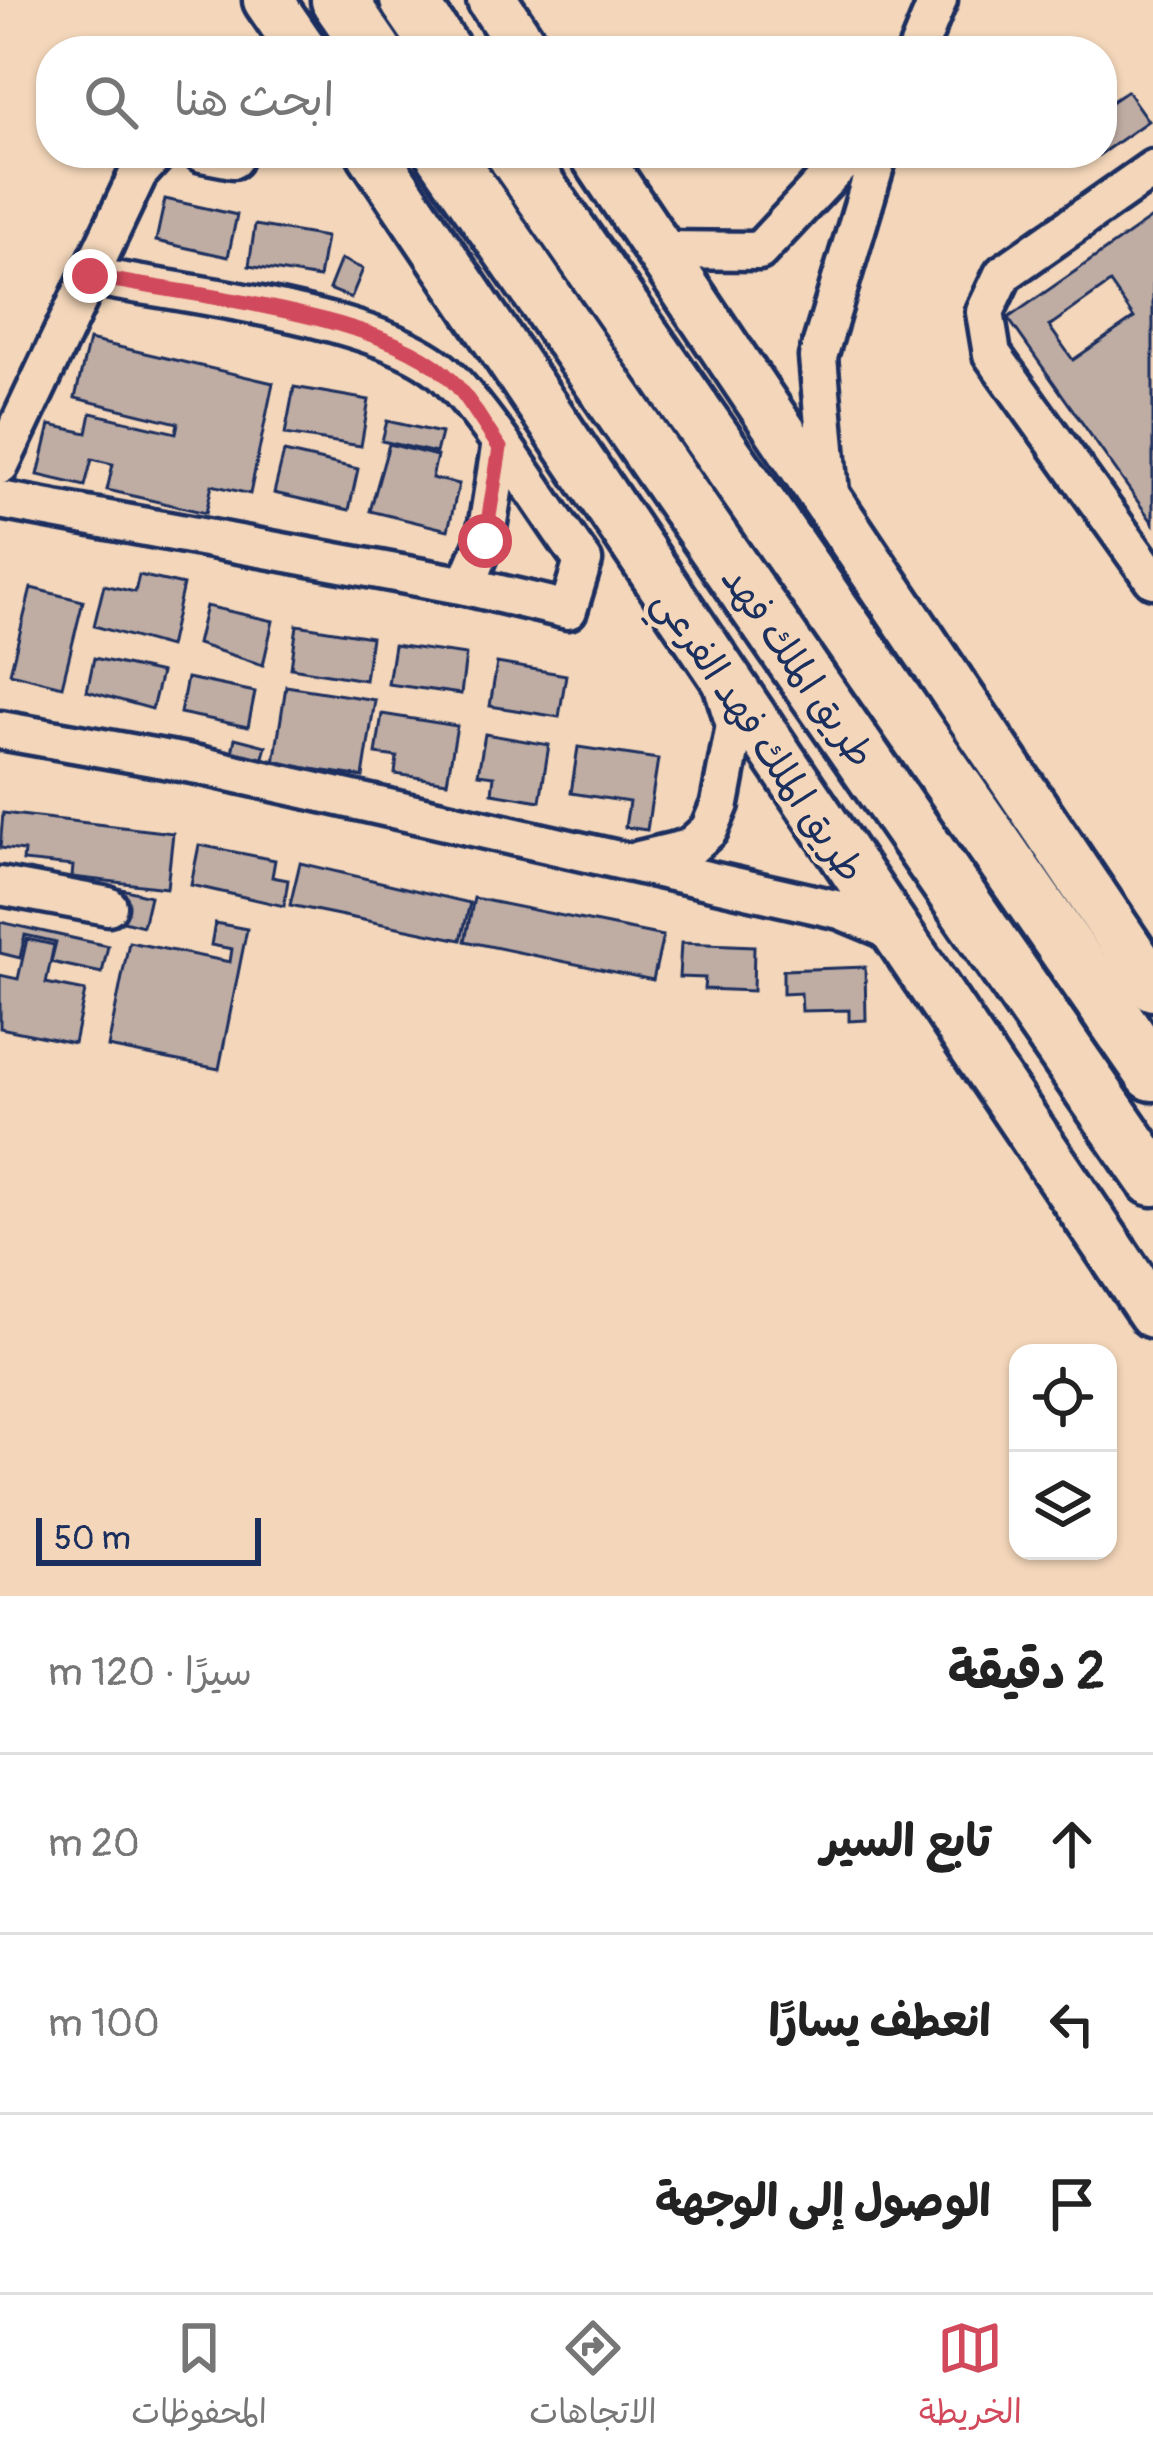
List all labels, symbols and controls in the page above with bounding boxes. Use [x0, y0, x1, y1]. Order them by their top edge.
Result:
search box [36, 36, 1117, 168]
icon: search [78, 69, 144, 135]
text: ابحث هنا [174, 73, 334, 129]
route end [63, 249, 117, 303]
route start [458, 514, 512, 568]
street label: طريق الملك فهد [710, 556, 885, 777]
street label: طريق الملك فهد الفرعي [636, 580, 875, 897]
map controls [1009, 1344, 1117, 1560]
button: locate [1009, 1344, 1117, 1452]
button: layers [1009, 1452, 1117, 1560]
scale bar [36, 1512, 261, 1565]
text: 50 m [54, 1518, 131, 1559]
text: 2 دقيقة [948, 1640, 1105, 1704]
text: سيرًا · 120 m [48, 1648, 252, 1697]
icon: ahead [1039, 1811, 1105, 1877]
text: تابع السير [821, 1814, 991, 1870]
text: 20 m [48, 1819, 140, 1868]
icon: left [1039, 1991, 1105, 2057]
text: انعطف يسارًا [769, 1994, 991, 2050]
text: 100 m [48, 1999, 160, 2048]
icon: arrive [1039, 2171, 1105, 2237]
text: الوصول إلى الوجهة [655, 2174, 991, 2230]
tab: المحفوظات [131, 2315, 267, 2441]
tab: الاتجاهات [529, 2315, 657, 2441]
tab: الخريطة [919, 2315, 1022, 2441]

